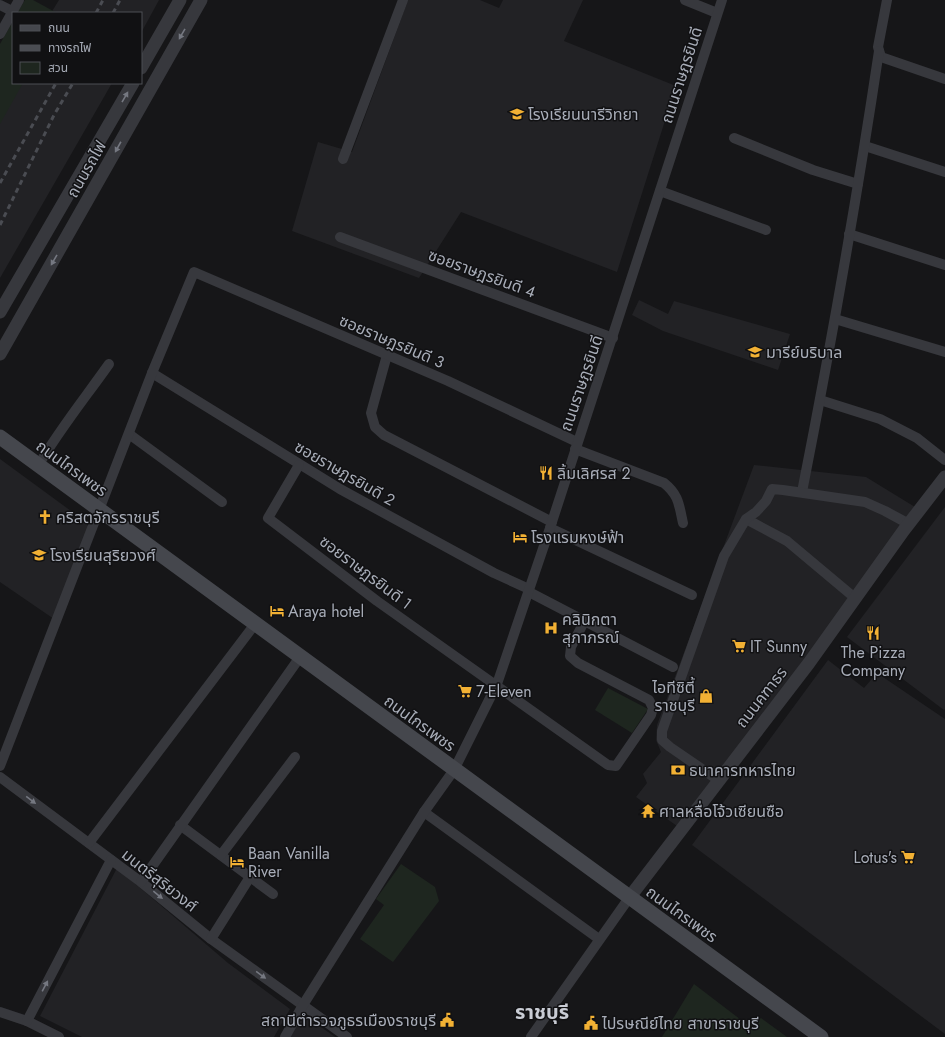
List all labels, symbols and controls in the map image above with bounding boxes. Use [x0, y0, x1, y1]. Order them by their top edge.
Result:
legend [12, 12, 142, 84]
text: ถนน [48, 19, 70, 37]
street label: ถนนราษฎรยินดี [655, 24, 708, 126]
one-way arrow [178, 28, 185, 40]
text: ทางรถไฟ [48, 39, 91, 57]
text: สวน [48, 59, 68, 77]
one-way arrow [121, 91, 128, 103]
place label: โรงเรียนนารีวิทยา [528, 103, 639, 126]
school or university icon: โรงเรียนนารีวิทยา [509, 106, 525, 122]
street label: ถนนรถไฟ [61, 137, 112, 202]
one-way arrow [115, 141, 122, 153]
street label: ซอยราษฎรยินดี 4 [425, 243, 539, 304]
one-way arrow [50, 254, 57, 266]
street label: ซอยราษฎรยินดี 3 [336, 309, 448, 374]
street label: ถนนราษฎรยินดี [554, 332, 609, 434]
place label: มารีย์บริบาล [766, 341, 842, 364]
school or university icon: มารีย์บริบาล [747, 344, 763, 360]
street label: ถนนไกรเพชร [31, 435, 112, 502]
street label: ซอยราษฎรยินดี 2 [290, 435, 399, 512]
place label: ลิ้มเลิศรส 2 [557, 462, 631, 485]
restaurant icon: ลิ้มเลิศรส 2 [538, 465, 554, 481]
place label: คริสตจักรราชบุรี [56, 506, 160, 529]
church icon: คริสตจักรราชบุรี [37, 509, 53, 525]
place label: โรงแรมหงษ์ฟ้า [531, 526, 624, 549]
hotel icon: โรงแรมหงษ์ฟ้า [512, 529, 528, 545]
street label: ซอยราษฎรยินดี 1 [315, 530, 417, 615]
place label: โรงเรียนสุริยวงศ์ [50, 544, 156, 567]
school or university icon: โรงเรียนสุริยวงศ์ [31, 547, 47, 563]
place label: Araya hotel [288, 600, 364, 623]
hotel icon: Araya hotel [269, 603, 285, 619]
place label: คลินิกตา สุภาภรณ์ [562, 608, 619, 649]
hospital icon: คลินิกตา สุภาภรณ์ [543, 620, 559, 636]
restaurant icon: The Pizza Company [865, 625, 881, 641]
place label: IT Sunny [750, 635, 808, 658]
supermarket icon: IT Sunny [731, 638, 747, 654]
place label: The Pizza Company [841, 641, 906, 682]
street label: ถนนคฑาธร [730, 662, 793, 733]
place label: ไอทีซิตี้ ราชบุรี [651, 676, 695, 717]
place label: 7-Eleven [476, 680, 532, 703]
supermarket icon: 7-Eleven [457, 683, 473, 699]
shop icon: ไอทีซิตี้ ราชบุรี [698, 688, 714, 704]
street label: ถนนไกรเพชร [379, 690, 460, 757]
place label: ธนาคารทหารไทย [689, 759, 796, 782]
bank icon: ธนาคารทหารไทย [670, 762, 686, 778]
one-way arrow [26, 796, 37, 805]
place label: ศาลหลื่อโจ้วเซียนซือ [659, 800, 784, 823]
temple icon: ศาลหลื่อโจ้วเซียนซือ [640, 803, 656, 819]
place label: Baan Vanilla River [248, 842, 330, 883]
street label: มนตรีสุริยวงศ์ [117, 843, 202, 917]
place label: Lotus's [853, 846, 897, 869]
supermarket icon: Lotus's [900, 849, 916, 865]
hotel icon: Baan Vanilla River [229, 854, 245, 870]
street label: ถนนไกรเพชร [641, 881, 722, 948]
one-way arrow [152, 891, 163, 900]
one-way arrow [255, 971, 266, 979]
one-way arrow [42, 980, 48, 992]
district label: ราชบุรี [515, 998, 569, 1027]
place label: สถานีตำรวจภูธรเมืองราชบุรี [261, 1009, 436, 1032]
public building icon: สถานีตำรวจภูธรเมืองราชบุรี [439, 1012, 455, 1028]
place label: ไปรษณีย์ไทย สาขาราชบุรี [601, 1012, 759, 1035]
public building icon: ไปรษณีย์ไทย สาขาราชบุรี [583, 1015, 599, 1031]

